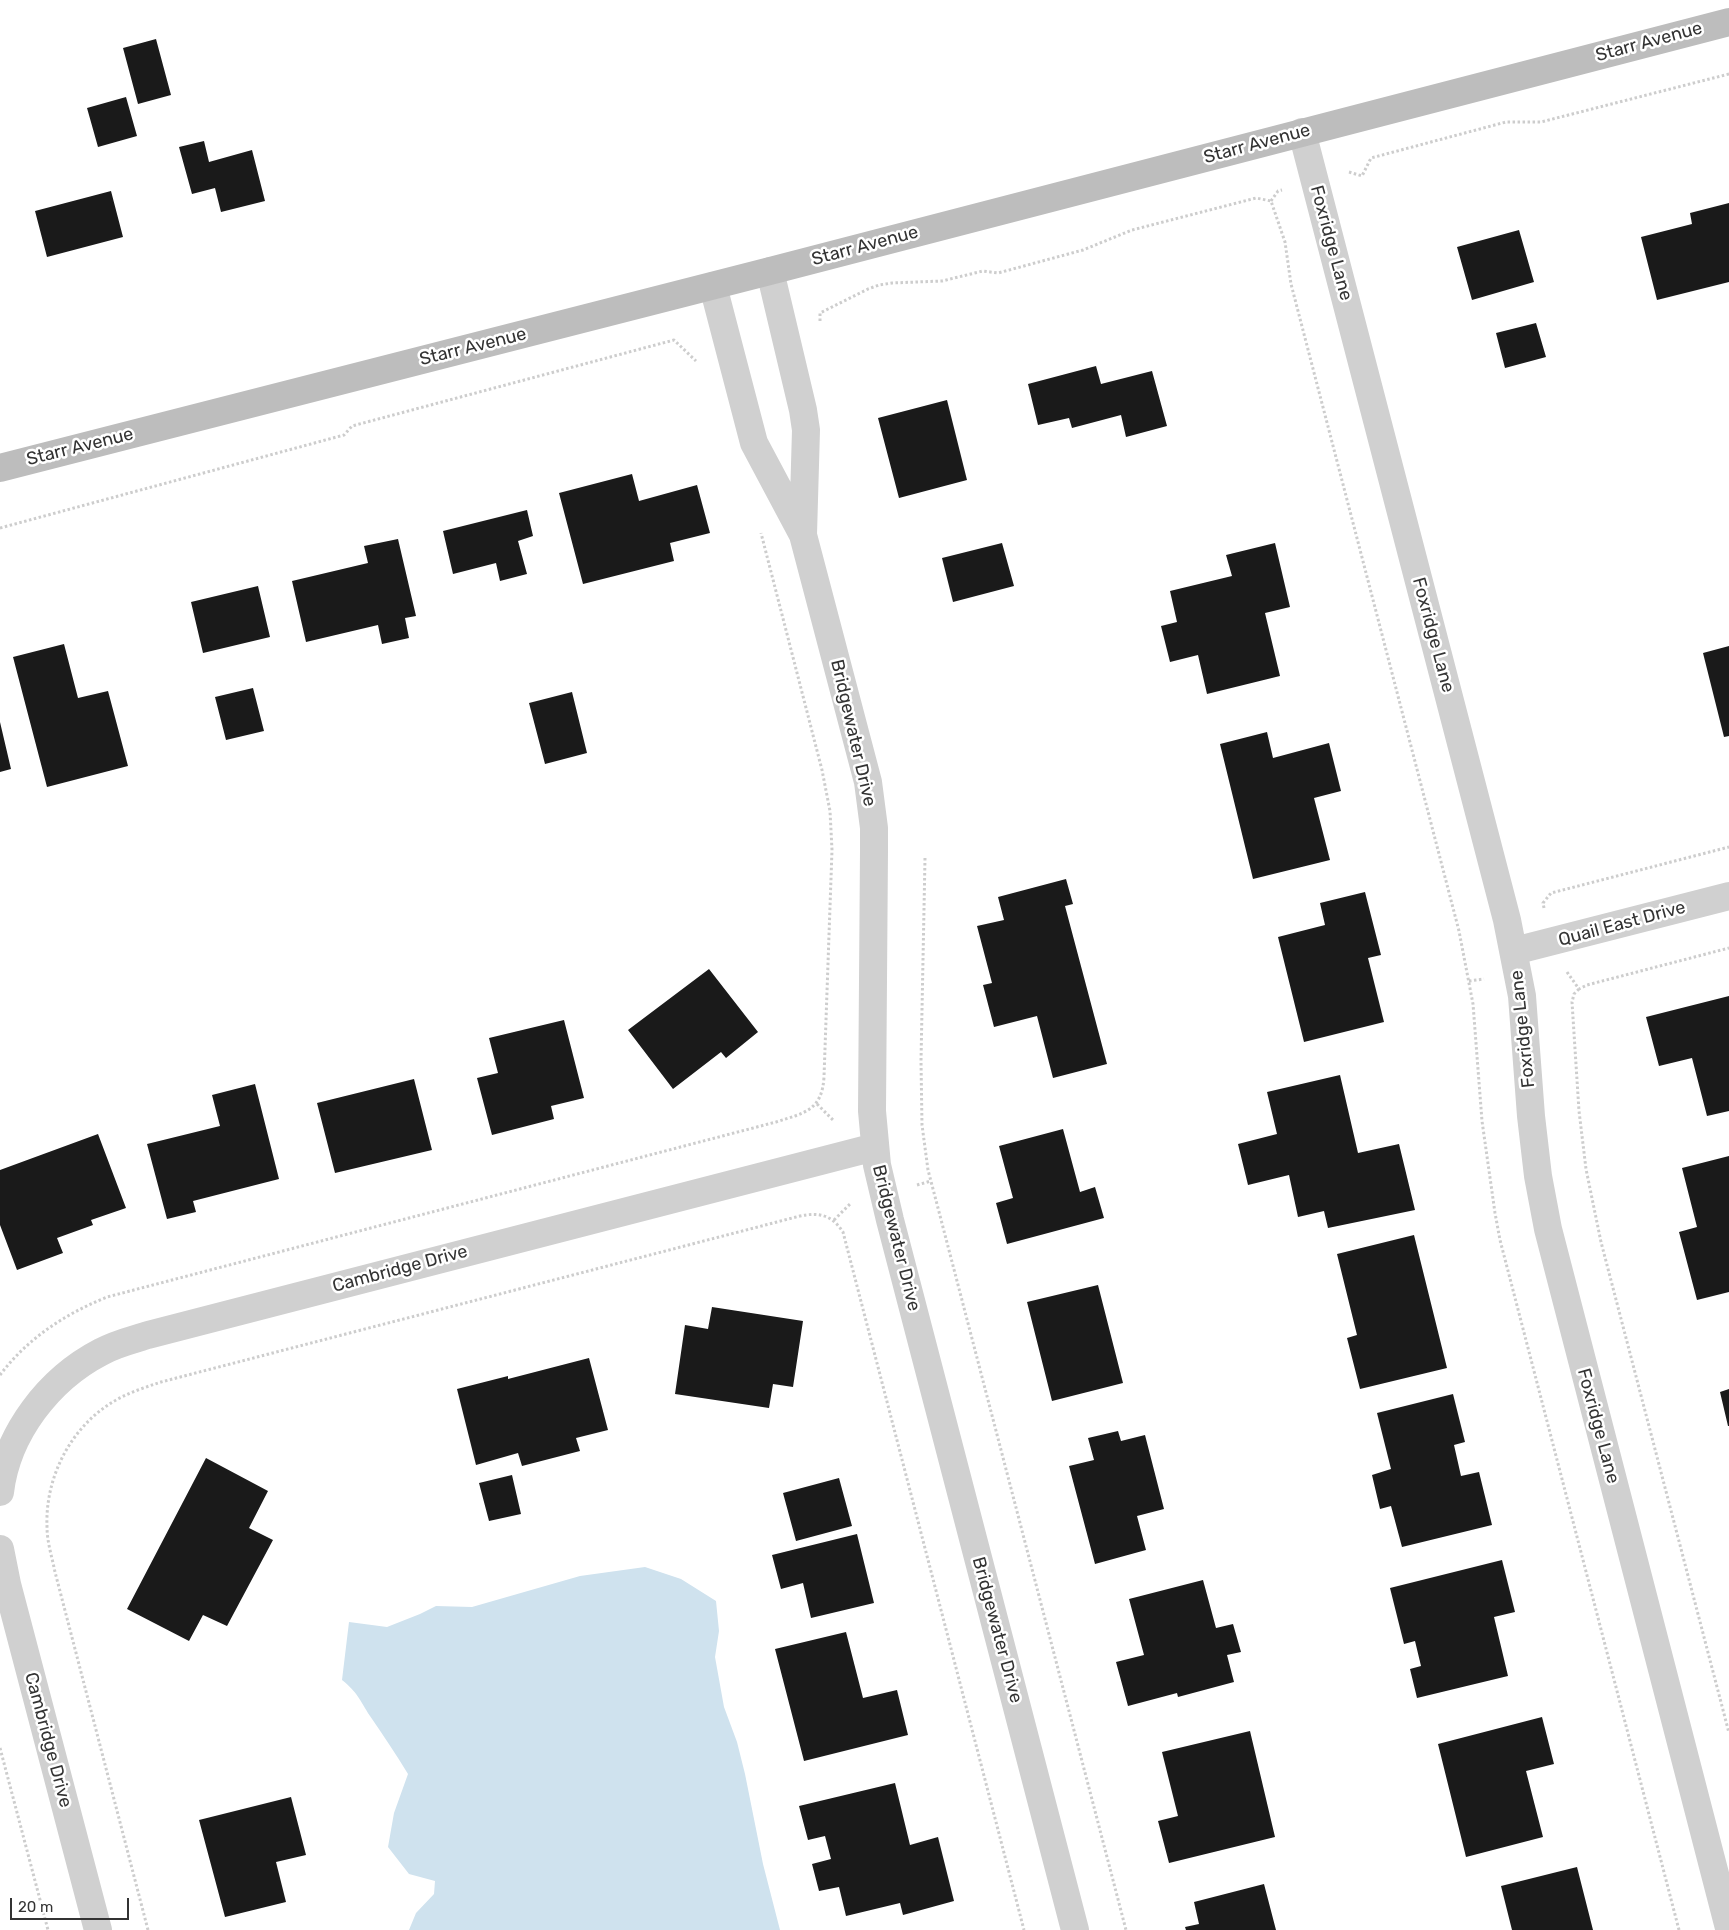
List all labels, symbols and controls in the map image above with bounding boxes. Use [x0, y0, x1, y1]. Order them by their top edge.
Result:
street label: Starr Avenue [1593, 17, 1705, 67]
street label: Starr Avenue [1201, 119, 1313, 169]
street label: Foxridge Lane [1305, 183, 1357, 303]
street label: Starr Avenue [809, 221, 921, 271]
street label: Starr Avenue [417, 323, 529, 371]
street label: Starr Avenue [24, 423, 136, 471]
street label: Foxridge Lane [1407, 575, 1459, 695]
street label: Bridgewater Drive [826, 657, 880, 809]
street label: Quail East Drive [1556, 897, 1688, 951]
street label: Foxridge Lane [1506, 969, 1540, 1089]
street label: Bridgewater Drive [867, 1163, 925, 1313]
street label: Cambridge Drive [330, 1241, 470, 1297]
street label: Foxridge Lane [1572, 1366, 1624, 1486]
street label: Bridgewater Drive [967, 1555, 1027, 1705]
street label: Cambridge Drive [20, 1670, 76, 1810]
scale bar [12, 1888, 131, 1920]
text: 20 m [18, 1898, 53, 1916]

